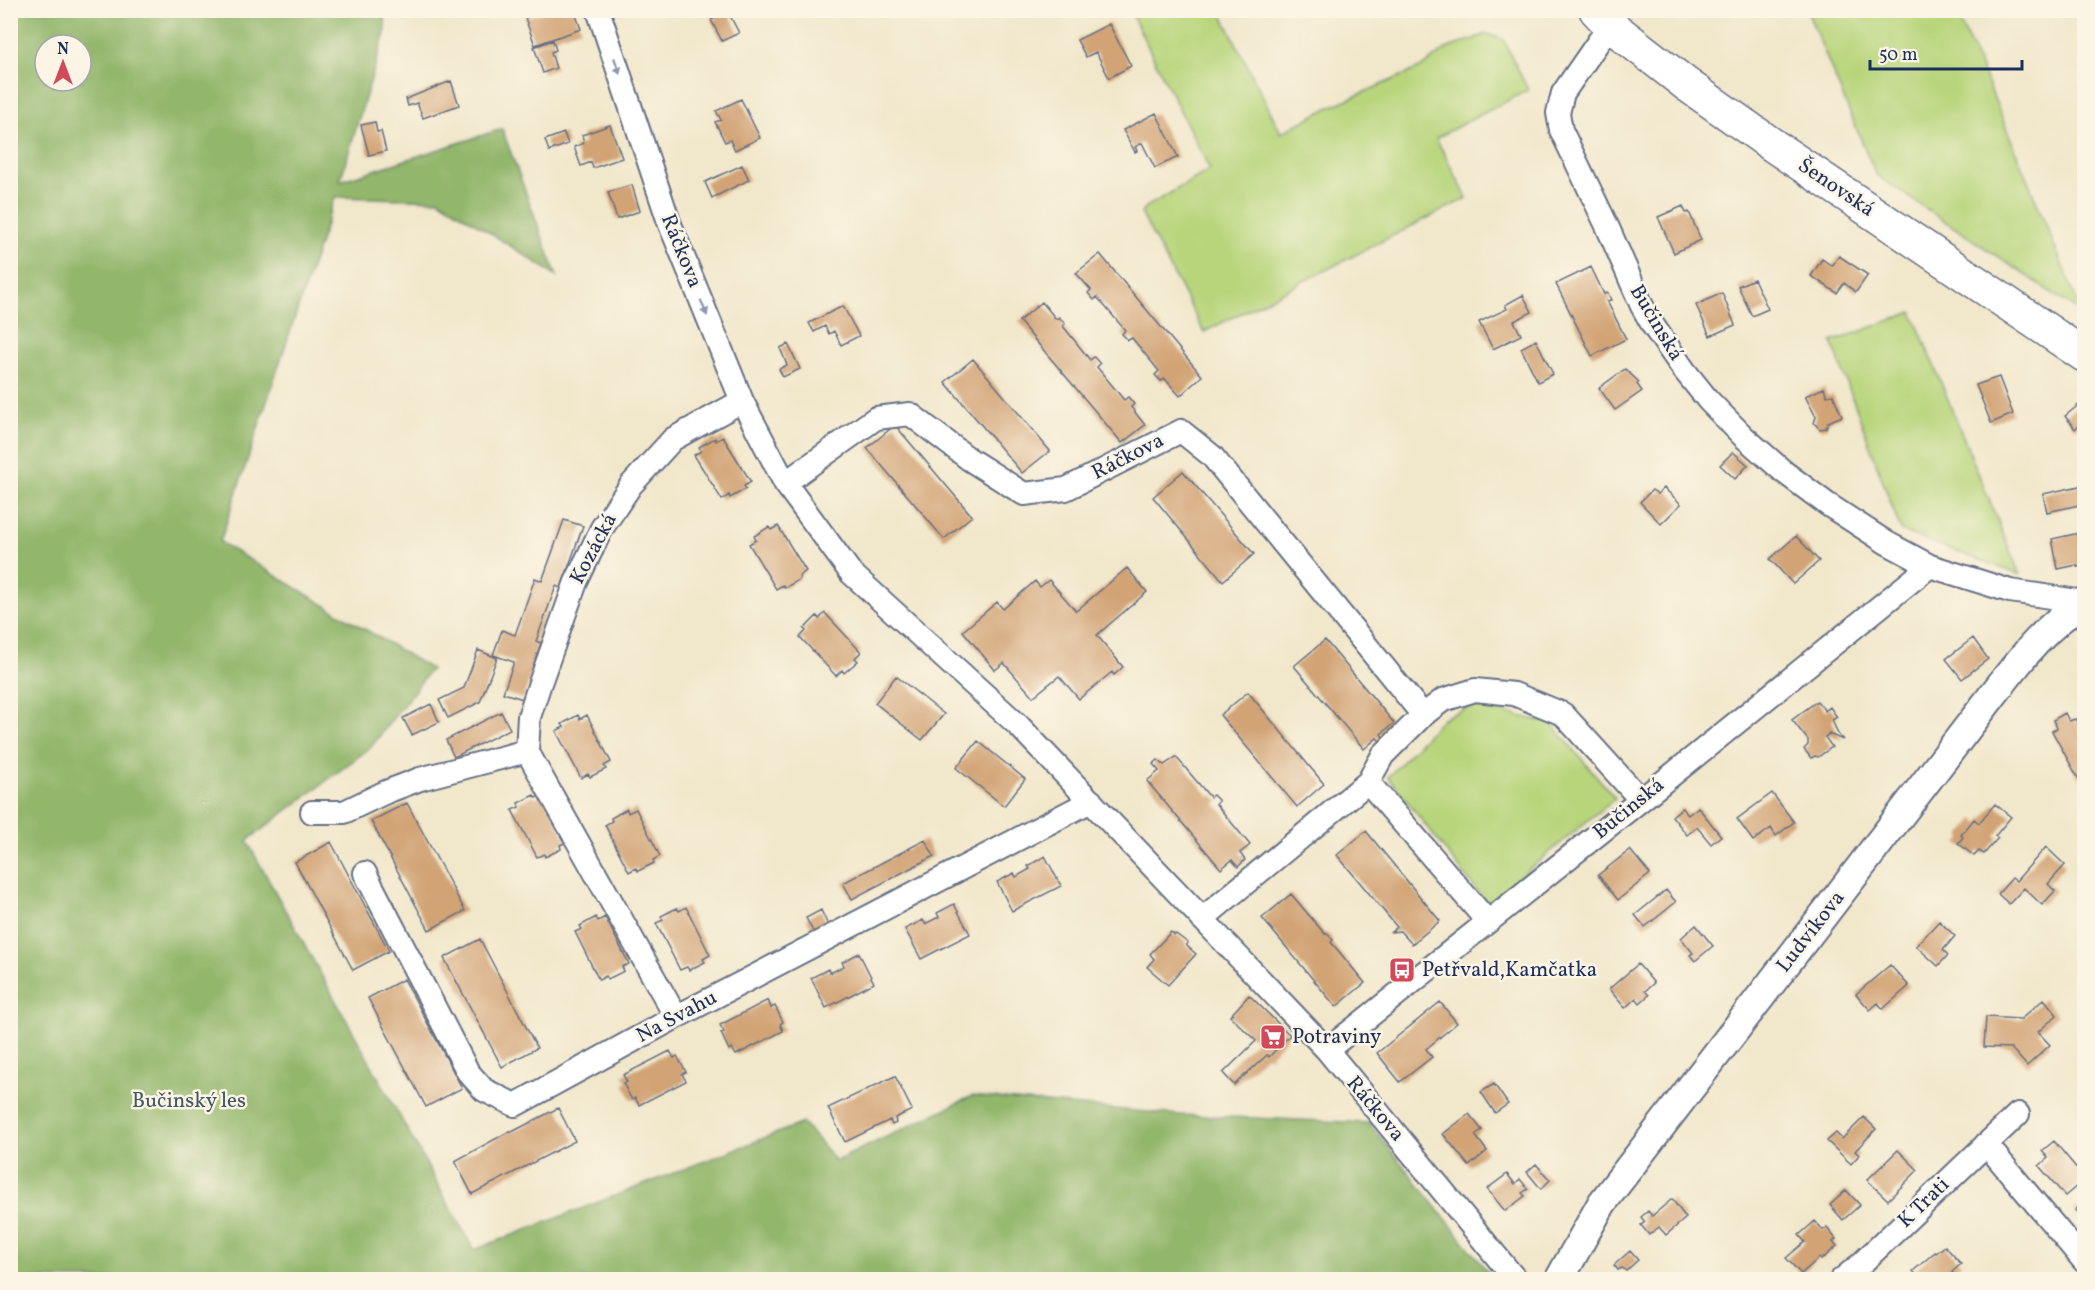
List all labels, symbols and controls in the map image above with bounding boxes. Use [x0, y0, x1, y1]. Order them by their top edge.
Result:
north arrow [33, 33, 93, 93]
scale bar [1870, 33, 2022, 71]
text: N [57, 39, 69, 61]
text: 50 m [1879, 43, 1918, 68]
one-way arrow [612, 57, 622, 75]
street label: Šenovská [1792, 152, 1880, 224]
street label: Ráčkova [653, 210, 709, 292]
street label: Bučinská [1622, 279, 1690, 367]
one-way arrow [699, 300, 709, 318]
street label: Ráčkova [1087, 427, 1169, 487]
street label: Kozácká [563, 508, 625, 590]
street label: Bučinská [1587, 771, 1671, 847]
street label: Ludvíkova [1770, 885, 1852, 979]
bus stop icon: Petřvald,Kamčatka [1387, 955, 1417, 985]
place label: Petřvald,Kamčatka [1422, 956, 1597, 985]
street label: Na Svahu [631, 984, 723, 1050]
supermarket icon: Potraviny [1258, 1022, 1288, 1052]
place label: Potraviny [1292, 1023, 1382, 1052]
street label: Ráčkova [1339, 1070, 1411, 1148]
park label: Bučinský les [132, 1087, 246, 1116]
street label: K Trati [1892, 1171, 1956, 1235]

